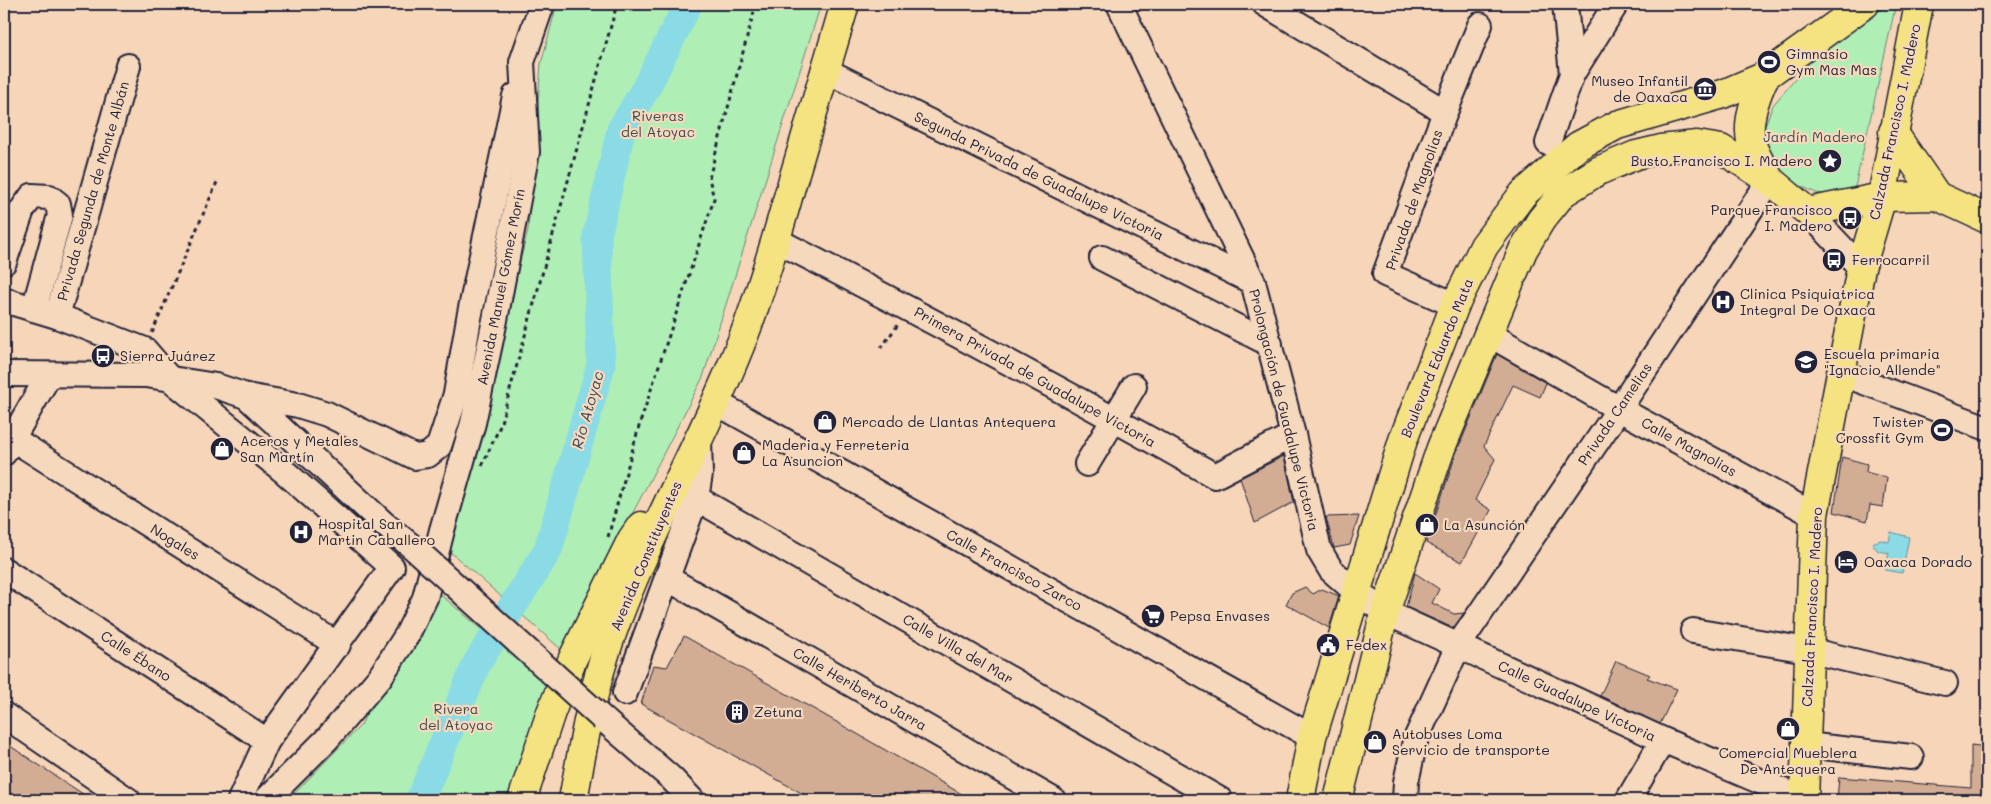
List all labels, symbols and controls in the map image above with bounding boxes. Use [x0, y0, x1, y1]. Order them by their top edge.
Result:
street label: Calzada Francisco I. Madero [1864, 22, 1925, 222]
place label: Gimnasio Gym Mas Mas [1786, 44, 1877, 79]
sports icon: Gimnasio Gym Mas Mas [1756, 49, 1782, 75]
place label: Museo Infantil de Oaxaca [1591, 71, 1688, 106]
museum icon: Museo Infantil de Oaxaca [1692, 76, 1718, 102]
street label: Privada Segunda de Monte Albán [52, 79, 133, 303]
park label: Riveras del Atoyac [621, 106, 695, 141]
street label: Segunda Privada de Guadalupe Victoria [911, 107, 1167, 244]
street label: Privada de Magnolias [1381, 127, 1447, 273]
park label: Jardín Madero [1763, 127, 1865, 146]
place icon: Busto Francisco I. Madero [1817, 148, 1843, 174]
place label: Busto Francisco I. Madero [1631, 151, 1812, 170]
street label: Avenida Manuel Gómez Morín [472, 187, 529, 387]
place label: Parque Francisco I. Madero [1711, 200, 1832, 235]
bus stop icon: Parque Francisco I. Madero [1837, 205, 1863, 231]
bus stop icon: Ferrocarril [1821, 247, 1847, 273]
place label: Ferrocarril [1852, 250, 1930, 269]
street label: Boulevard Eduardo Mata [1396, 275, 1477, 440]
place label: Clinica Psiquiatrica Integral De Oaxaca [1740, 284, 1876, 319]
street label: Prolongación de Guadalupe Victoria [1245, 287, 1324, 533]
hospital icon: Clinica Psiquiatrica Integral De Oaxaca [1710, 289, 1736, 315]
street label: Primera Privada de Guadalupe Victoria [911, 302, 1159, 451]
bus stop icon: Sierra Juárez [90, 343, 116, 369]
place label: Escuela primaria "Ignacio Allende" [1824, 344, 1941, 379]
place label: Sierra Juárez [120, 346, 216, 365]
school or university icon: Escuela primaria "Ignacio Allende" [1793, 349, 1819, 375]
street label: Privada Camelias [1573, 359, 1656, 469]
water label: Río Atoyac [566, 368, 608, 451]
shop icon: Mercado de Llantas Antequera [812, 409, 838, 435]
place label: Mercado de Llantas Antequera [842, 412, 1056, 431]
street label: Calle Magnolias [1638, 412, 1740, 481]
place label: Twister Crossfit Gym [1836, 412, 1924, 447]
sports icon: Twister Crossfit Gym [1929, 417, 1955, 443]
place label: Aceros y Metales San Martín [240, 431, 359, 466]
place label: Maderia y Ferreteria La Asuncion [762, 435, 910, 470]
shop icon: Aceros y Metales San Martín [209, 436, 235, 462]
shop icon: Maderia y Ferreteria La Asuncion [731, 440, 757, 466]
street label: Avenida Constituyentes [605, 478, 686, 634]
street label: Calzada Francisco I. Madero [1797, 507, 1826, 707]
shop icon: La Asunción [1414, 512, 1440, 538]
place label: Hospital San Martin Caballero [318, 514, 435, 549]
place label: La Asunción [1444, 515, 1525, 534]
street label: Nogales [147, 519, 203, 564]
hospital icon: Hospital San Martin Caballero [288, 519, 314, 545]
street label: Calle Francisco Zarco [943, 524, 1085, 615]
hotel icon: Oaxaca Dorado [1833, 549, 1859, 575]
place label: Oaxaca Dorado [1864, 552, 1972, 571]
supermarket icon: Pepsa Envases [1140, 603, 1166, 629]
place label: Pepsa Envases [1170, 606, 1270, 625]
street label: Calle Villa del Mar [899, 609, 1017, 688]
street label: Calle Ébano [97, 626, 175, 686]
public building icon: Fedex [1315, 632, 1341, 658]
place label: Fedex [1346, 635, 1387, 654]
street label: Calle Heriberto Jarra [790, 642, 931, 735]
street label: Calle Guadalupe Victoria [1495, 656, 1659, 746]
park label: Rivera del Atoyac [419, 699, 493, 734]
building icon: Zetuna [724, 699, 750, 725]
place label: Zetuna [754, 702, 802, 721]
shop icon: Comercial Mueblera De Antequera [1775, 716, 1801, 742]
place label: Autobuses Loma Servicio de transporte [1392, 724, 1550, 759]
shop icon: Autobuses Loma Servicio de transporte [1362, 729, 1388, 755]
place label: Comercial Mueblera De Antequera [1719, 743, 1857, 778]

